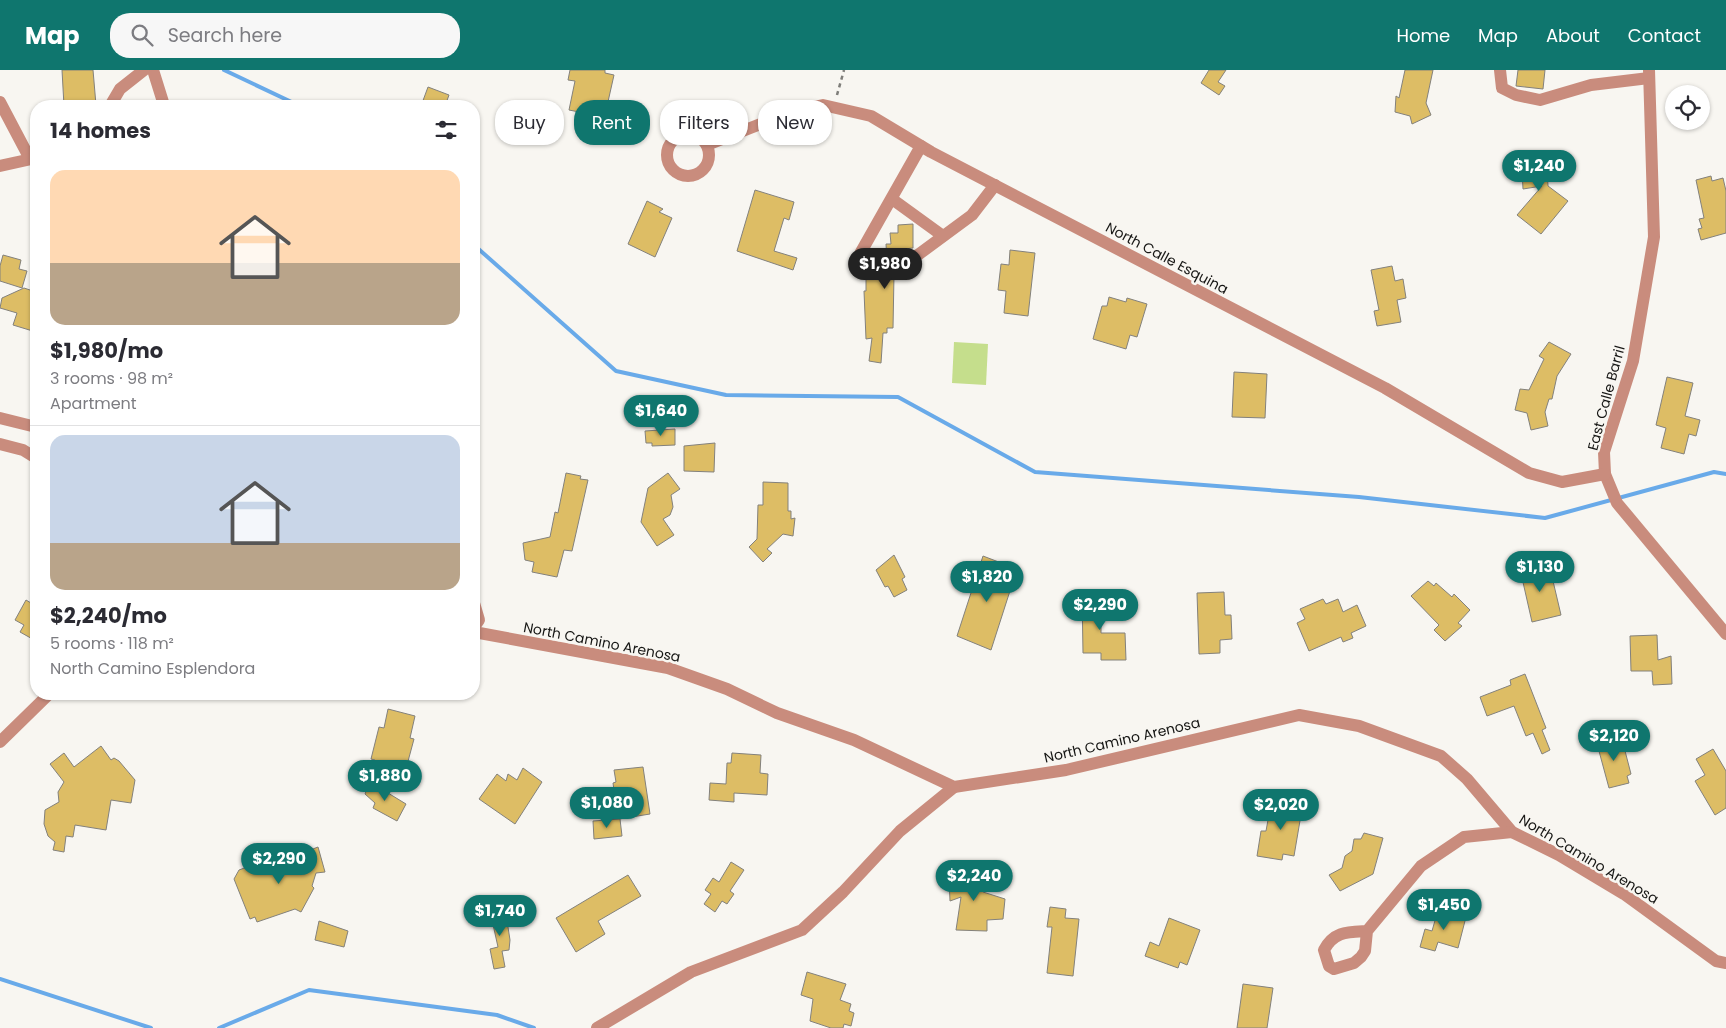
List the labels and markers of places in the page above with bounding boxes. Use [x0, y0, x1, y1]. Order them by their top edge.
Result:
pin: $1,240 [1498, 150, 1580, 192]
pin: $1,980 [844, 248, 926, 290]
pin: $1,640 [620, 394, 702, 437]
pin: $1,130 [1499, 550, 1581, 593]
pin: $1,820 [946, 560, 1028, 603]
pin: $2,290 [1059, 588, 1141, 631]
pin: $2,120 [1573, 720, 1655, 762]
pin: $1,880 [344, 760, 426, 802]
pin: $1,080 [566, 786, 648, 829]
pin: $2,020 [1240, 788, 1322, 831]
pin: $2,290 [238, 842, 320, 885]
pin: $2,240 [933, 860, 1015, 902]
pin: $1,450 [1403, 888, 1485, 931]
pin: $1,740 [459, 894, 541, 937]

